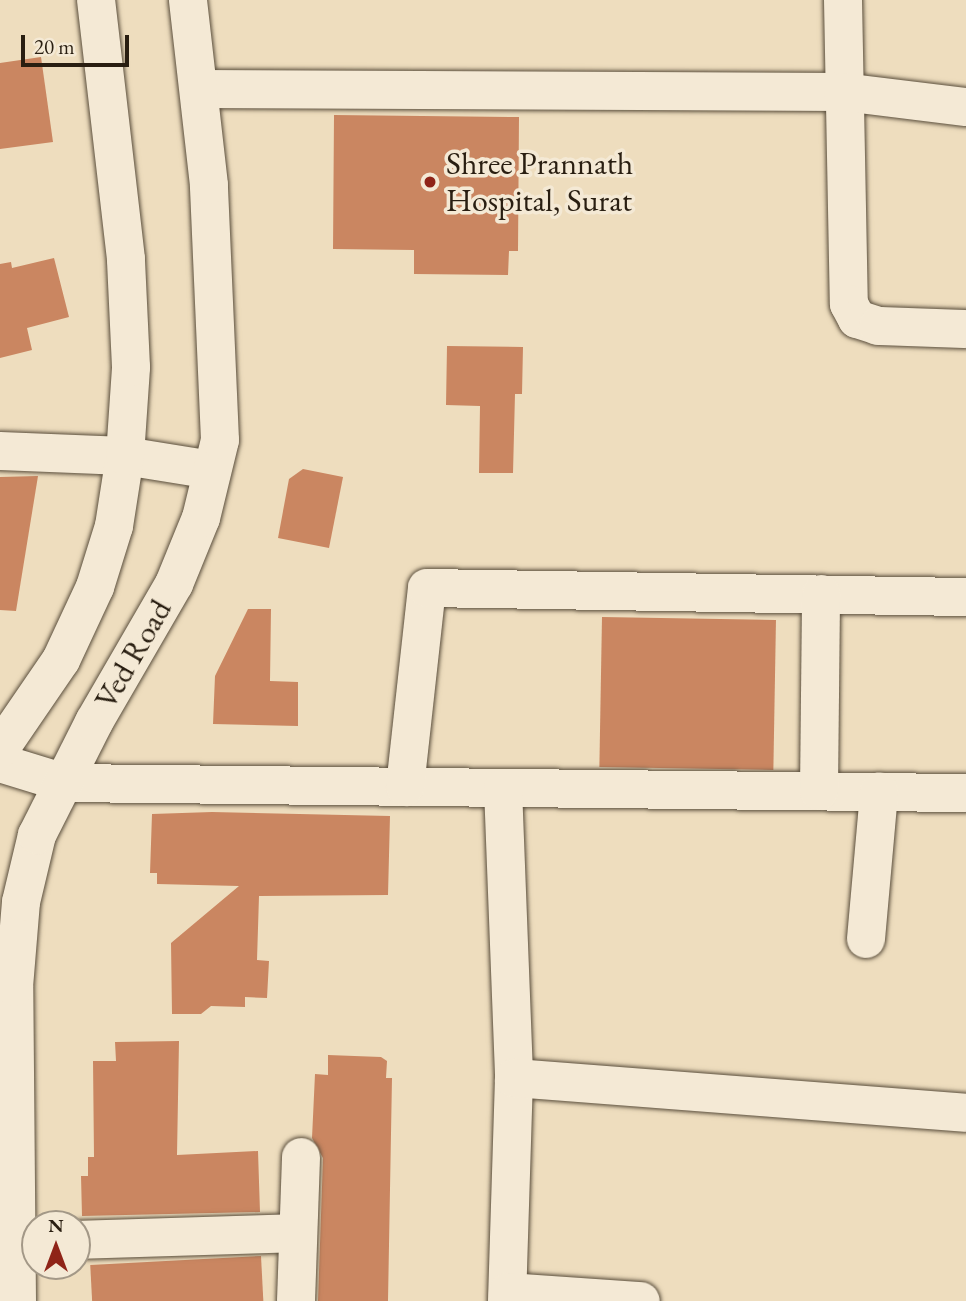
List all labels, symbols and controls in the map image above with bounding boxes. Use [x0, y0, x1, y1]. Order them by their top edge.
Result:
scale bar [24, 21, 133, 65]
text: 20 m [34, 33, 75, 60]
place label: Shree Prannath Hospital, Surat [446, 145, 633, 220]
marker: Shree Prannath Hospital, Surat [420, 172, 440, 192]
street label: Ved Road [86, 592, 180, 716]
north arrow [21, 1210, 91, 1280]
text: N [48, 1213, 64, 1238]

